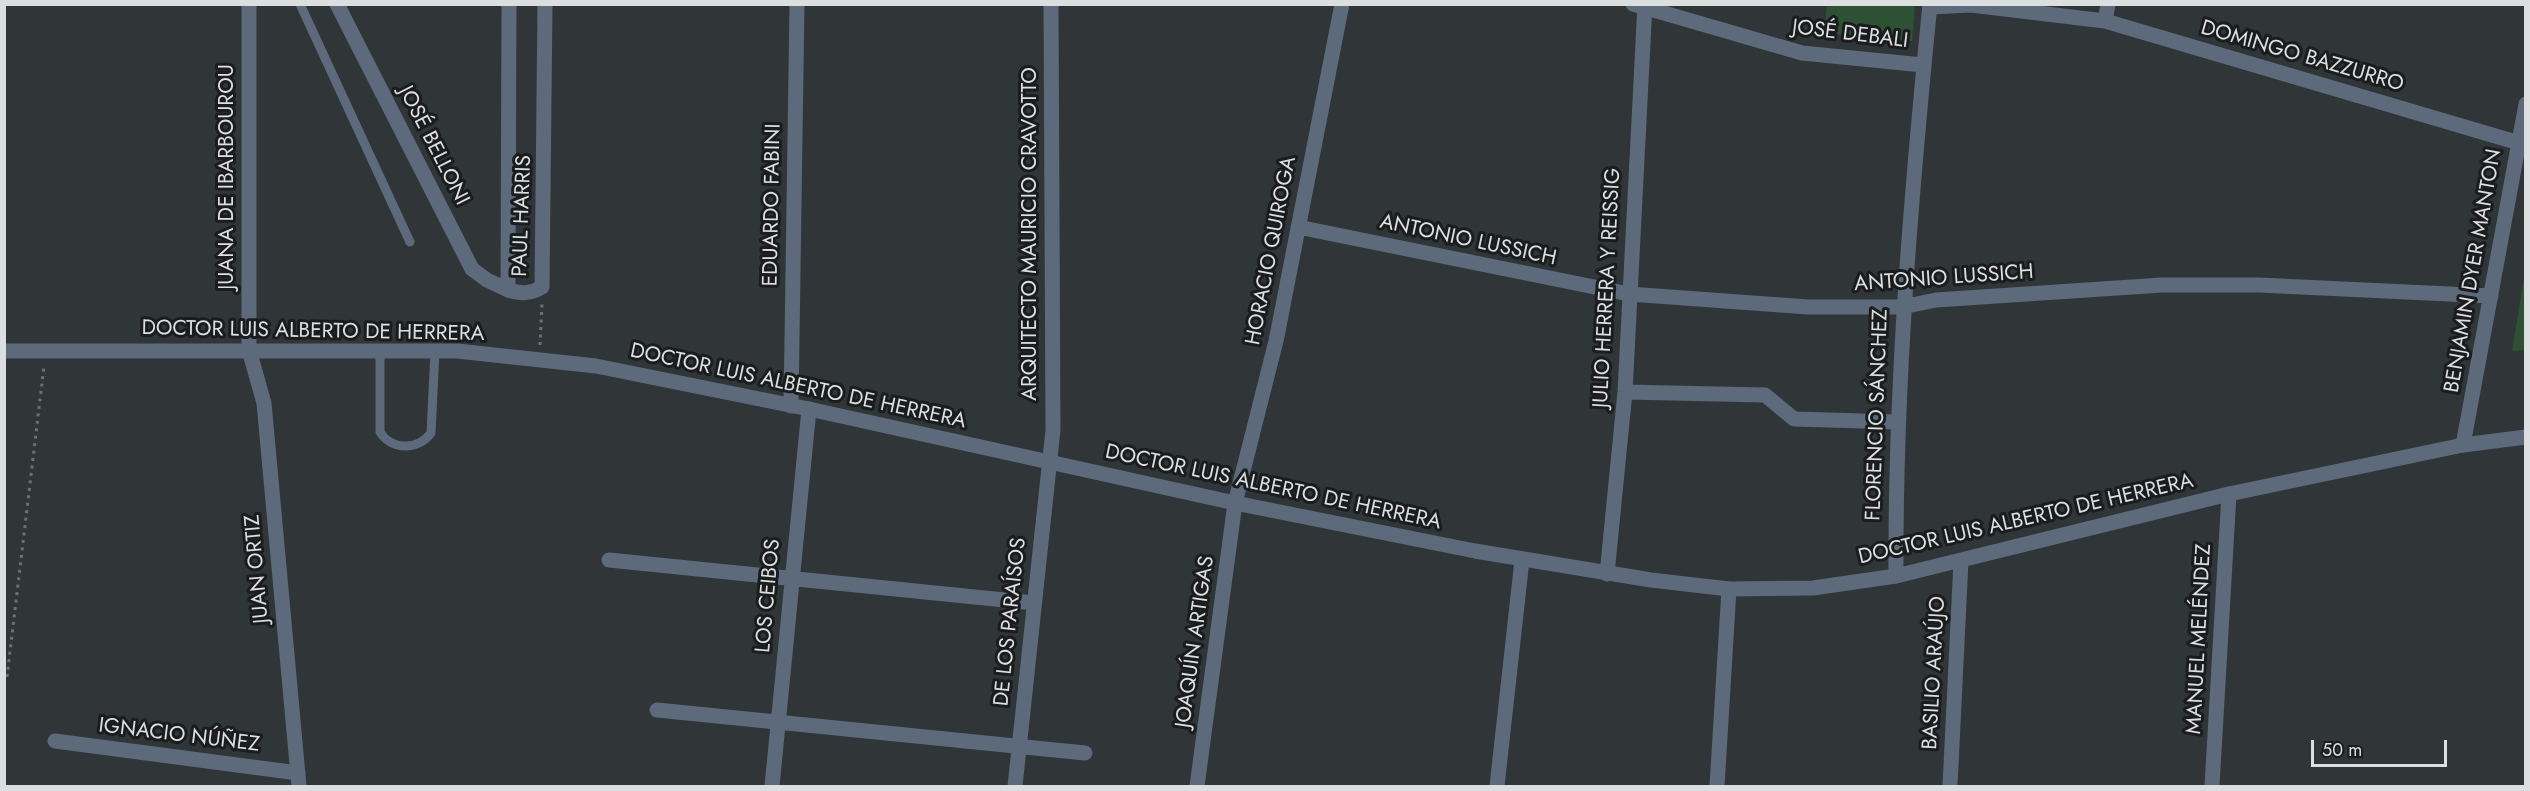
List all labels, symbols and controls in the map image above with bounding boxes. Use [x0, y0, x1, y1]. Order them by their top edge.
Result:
street label: JOSÉ DEBALI [1791, 15, 1909, 55]
street label: DOMINGO BAZZURRO [2198, 16, 2406, 98]
street label: JUANA DE IBARBOUROU [215, 64, 241, 290]
street label: ARQUITECTO MAURICIO CRAVOTTO [1018, 67, 1044, 401]
street label: JOSÉ BELLONI [392, 82, 474, 210]
street label: EDUARDO FABINI [759, 123, 787, 287]
street label: BENJAMIN DYER MANTON [2440, 147, 2508, 395]
street label: HORACIO QUIROGA [1241, 154, 1303, 348]
street label: PAUL HARRIS [508, 155, 538, 277]
street label: JULIO HERRERA Y REISSIG [1589, 167, 1627, 409]
street label: ANTONIO LUSSICH [1377, 210, 1559, 272]
street label: ANTONIO LUSSICH [1853, 260, 2035, 298]
street label: FLORENCIO SÁNCHEZ [1862, 309, 1894, 521]
street label: DOCTOR LUIS ALBERTO DE HERRERA [141, 316, 485, 348]
street label: DOCTOR LUIS ALBERTO DE HERRERA [628, 339, 968, 435]
street label: DOCTOR LUIS ALBERTO DE HERRERA [1103, 440, 1443, 536]
street label: DOCTOR LUIS ALBERTO DE HERRERA [1856, 469, 2196, 571]
street label: JUAN ORTIZ [241, 513, 275, 625]
street label: DE LOS PARAÍSOS [990, 536, 1032, 708]
street label: LOS CEIBOS [751, 538, 787, 654]
street label: MANUEL MELÉNDEZ [2182, 543, 2218, 735]
street label: JOAQUÍN ARTIGAS [1171, 554, 1221, 730]
street label: BASILIO ARAÚJO [1918, 596, 1952, 750]
street label: IGNACIO NÚÑEZ [97, 714, 261, 758]
scale bar [2314, 728, 2450, 766]
text: 50 m [2322, 737, 2362, 763]

